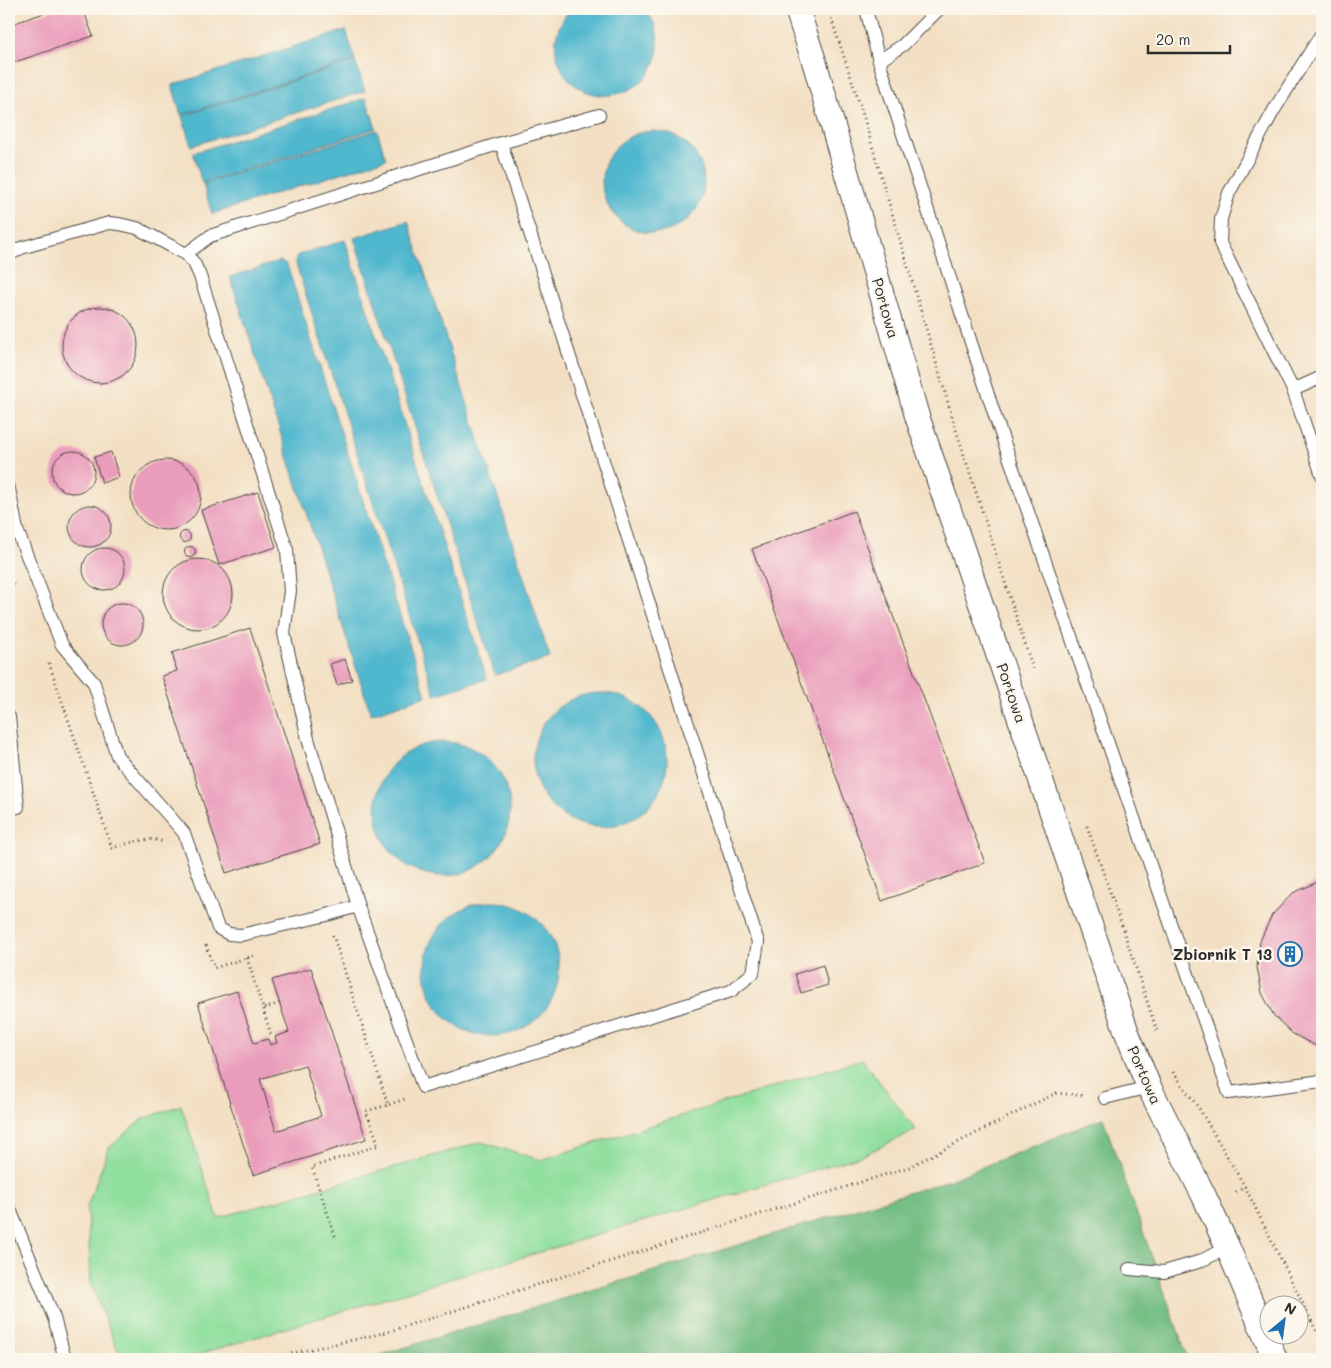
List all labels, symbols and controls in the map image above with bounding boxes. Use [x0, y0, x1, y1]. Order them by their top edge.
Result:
scale bar [1148, 22, 1231, 54]
text: 20 m [1156, 29, 1190, 49]
street label: Portowa [868, 275, 904, 341]
street label: Portowa [992, 660, 1032, 726]
building icon: Zbiornik T 13 [1277, 941, 1303, 967]
place label: Zbiornik T 13 [1173, 944, 1272, 964]
street label: Portowa [1123, 1043, 1167, 1107]
north arrow [1258, 1296, 1308, 1346]
text: N [1281, 1297, 1300, 1319]

